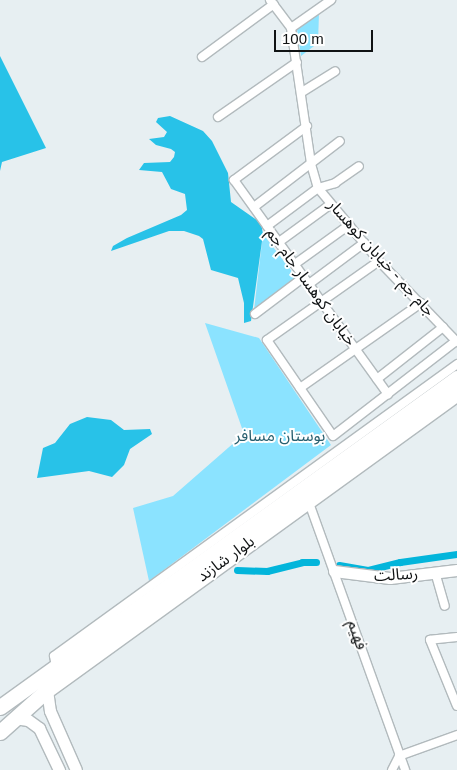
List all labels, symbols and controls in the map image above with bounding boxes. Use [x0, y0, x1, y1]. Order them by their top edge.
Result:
scale bar [277, 20, 376, 52]
text: 100 m [282, 30, 324, 47]
street label: جام جم - خیابان کوهسار [323, 196, 439, 320]
street label: خیابان کوهسار جام جم [262, 224, 360, 350]
park label: بوستان مسافر [235, 426, 325, 446]
street label: بلوار شازند [194, 532, 258, 586]
street label: رسالت [373, 564, 419, 586]
street label: فهیم [343, 618, 371, 652]

